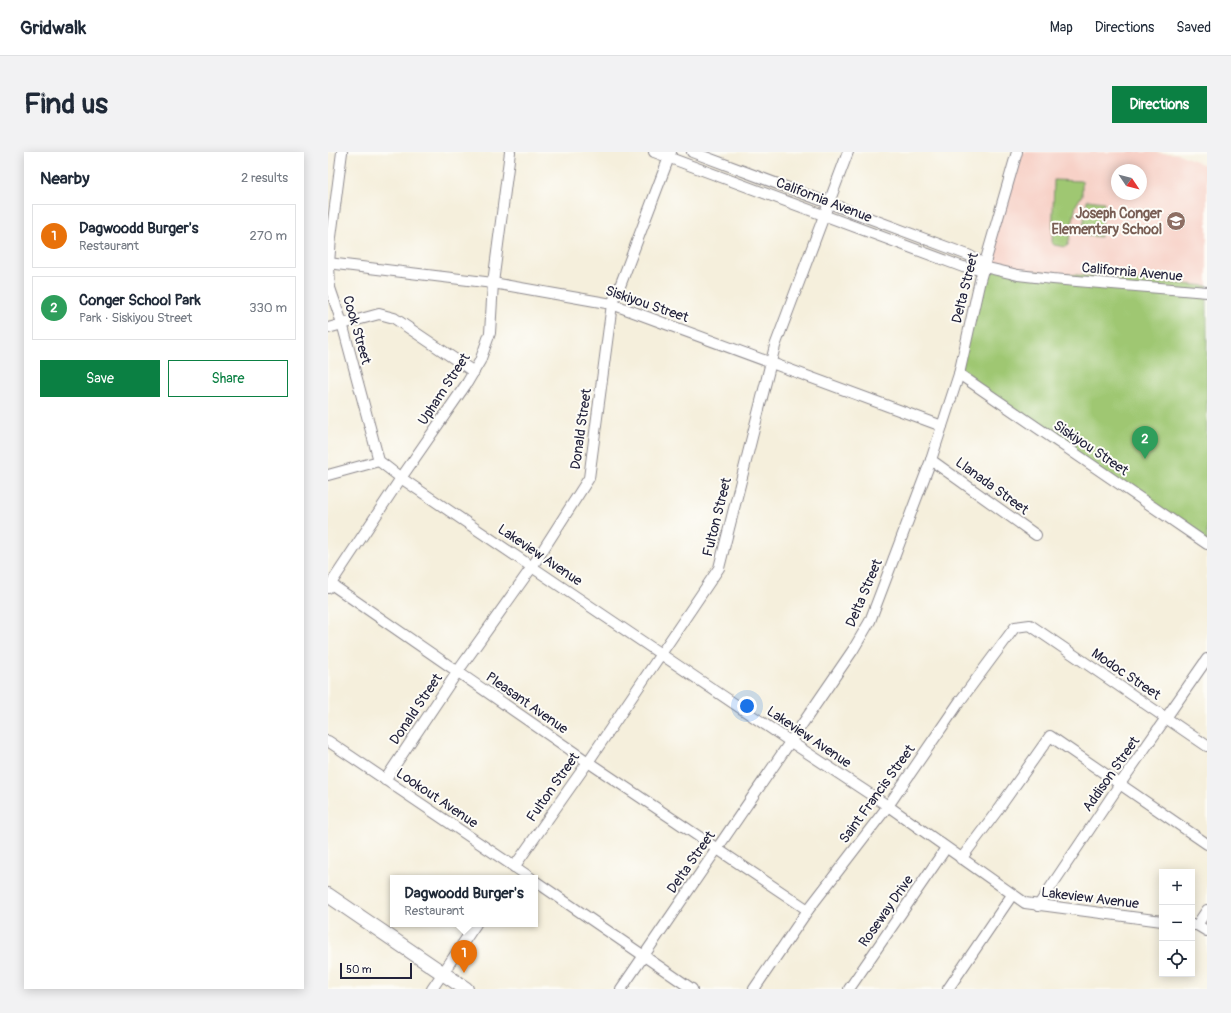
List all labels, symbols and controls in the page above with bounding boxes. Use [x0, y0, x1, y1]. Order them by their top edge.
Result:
text: Gridwalk [20, 16, 86, 40]
text: Map [1050, 19, 1073, 36]
text: Directions [1095, 19, 1154, 36]
text: Saved [1176, 19, 1211, 36]
button: Directions [1112, 86, 1207, 123]
text: Find us [24, 87, 108, 122]
north arrow [1111, 164, 1147, 200]
text: Nearby [40, 168, 89, 189]
text: 2 results [241, 170, 288, 186]
street label: California Avenue [774, 174, 874, 226]
place label: Joseph Conger Elementary School [1051, 205, 1163, 238]
school or university icon: Joseph Conger Elementary School [1165, 210, 1187, 232]
text: Dagwoodd Burger's [79, 219, 199, 238]
text: 1 [51, 228, 57, 244]
text: 270 m [250, 228, 287, 244]
text: Restaurant [79, 238, 139, 254]
street label: Delta Street [948, 251, 982, 325]
street label: California Avenue [1081, 259, 1183, 285]
street label: Siskiyou Street [603, 282, 691, 326]
text: Conger School Park [79, 291, 201, 310]
street label: Cook Street [339, 294, 375, 367]
text: 2 [50, 300, 58, 316]
text: 330 m [249, 300, 287, 316]
text: Park · Siskiyou Street [79, 310, 192, 326]
street label: Upham Street [414, 350, 474, 428]
button: Save [40, 360, 160, 397]
button: Share [168, 360, 288, 397]
street label: Donald Street [567, 387, 595, 471]
street label: Siskiyou Street [1050, 417, 1132, 480]
pin: 2 [1132, 426, 1158, 459]
street label: Llanada Street [952, 454, 1032, 518]
street label: Fulton Street [699, 475, 735, 558]
street label: Lakeview Avenue [494, 520, 586, 590]
street label: Delta Street [842, 556, 886, 630]
street label: Modoc Street [1088, 645, 1164, 704]
street label: Pleasant Avenue [483, 668, 571, 738]
street label: Donald Street [386, 670, 446, 748]
your location [737, 696, 757, 716]
street label: Lakeview Avenue [763, 702, 855, 772]
street label: Addison Street [1079, 733, 1143, 815]
street label: Saint Francis Street [836, 741, 919, 847]
street label: Fulton Street [523, 749, 583, 825]
street label: Lookout Avenue [393, 764, 481, 832]
street label: Delta Street [663, 827, 719, 896]
map controls [1159, 869, 1195, 977]
button: + [1159, 869, 1195, 905]
street label: Roseway Drive [855, 872, 917, 950]
popup [390, 875, 538, 927]
text: Dagwoodd Burger's [404, 884, 524, 903]
street label: Lakeview Avenue [1040, 884, 1140, 912]
text: Restaurant [404, 903, 464, 919]
button: − [1159, 905, 1195, 941]
pin: 1 [451, 940, 477, 973]
button: locate [1159, 941, 1195, 977]
scale bar [340, 961, 412, 980]
text: 50 m [346, 963, 372, 976]

